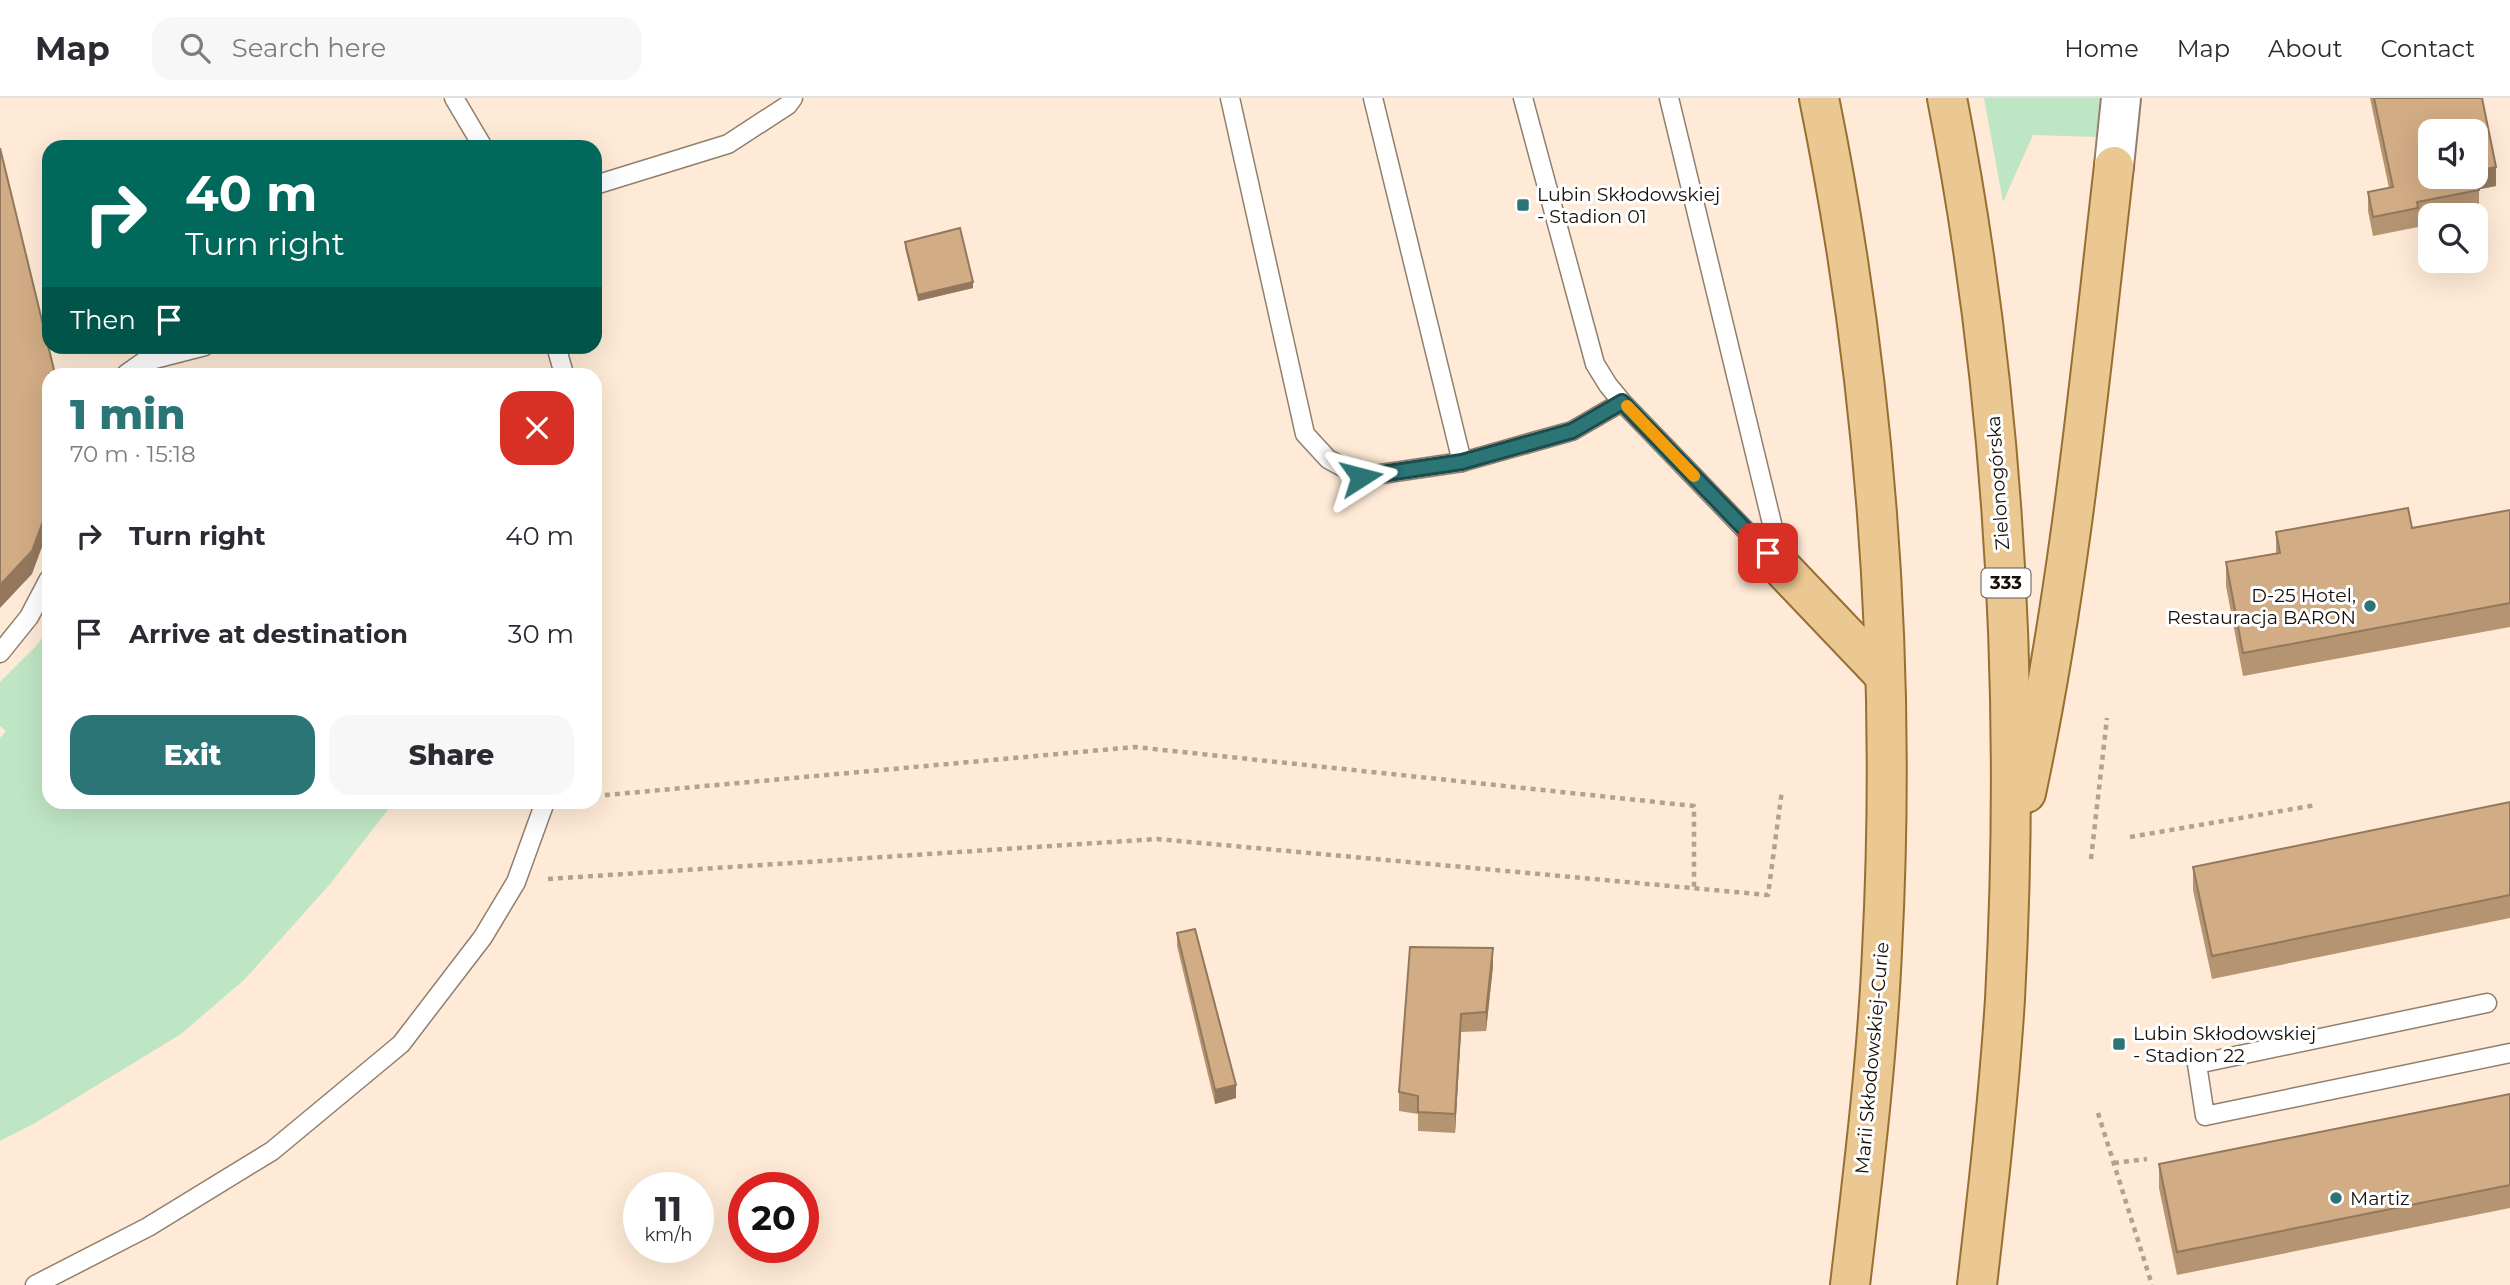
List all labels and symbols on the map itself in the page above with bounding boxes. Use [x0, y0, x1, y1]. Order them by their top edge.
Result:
place label: Lubin Skłodowskiej - Stadion 01 [1537, 183, 1720, 228]
marker: Lubin Skłodowskiej - Stadion 01 [1515, 197, 1531, 213]
street label: Zielonogórska [1982, 415, 2014, 551]
position arrow [1324, 440, 1398, 514]
pin [1738, 523, 1798, 583]
road number: 333 [1982, 569, 2030, 598]
place label: D-25 Hotel, Restauracja BARON [2167, 584, 2356, 629]
marker: D-25 Hotel, Restauracja BARON [2362, 598, 2378, 614]
street label: Marii Skłodowskiej-Curie [1850, 941, 1894, 1175]
place label: Lubin Skłodowskiej - Stadion 22 [2133, 1022, 2316, 1067]
marker: Lubin Skłodowskiej - Stadion 22 [2111, 1036, 2127, 1052]
speed limit sign: 20 [728, 1172, 819, 1263]
place label: Martiz [2350, 1187, 2410, 1210]
marker: Martiz [2328, 1190, 2344, 1206]

